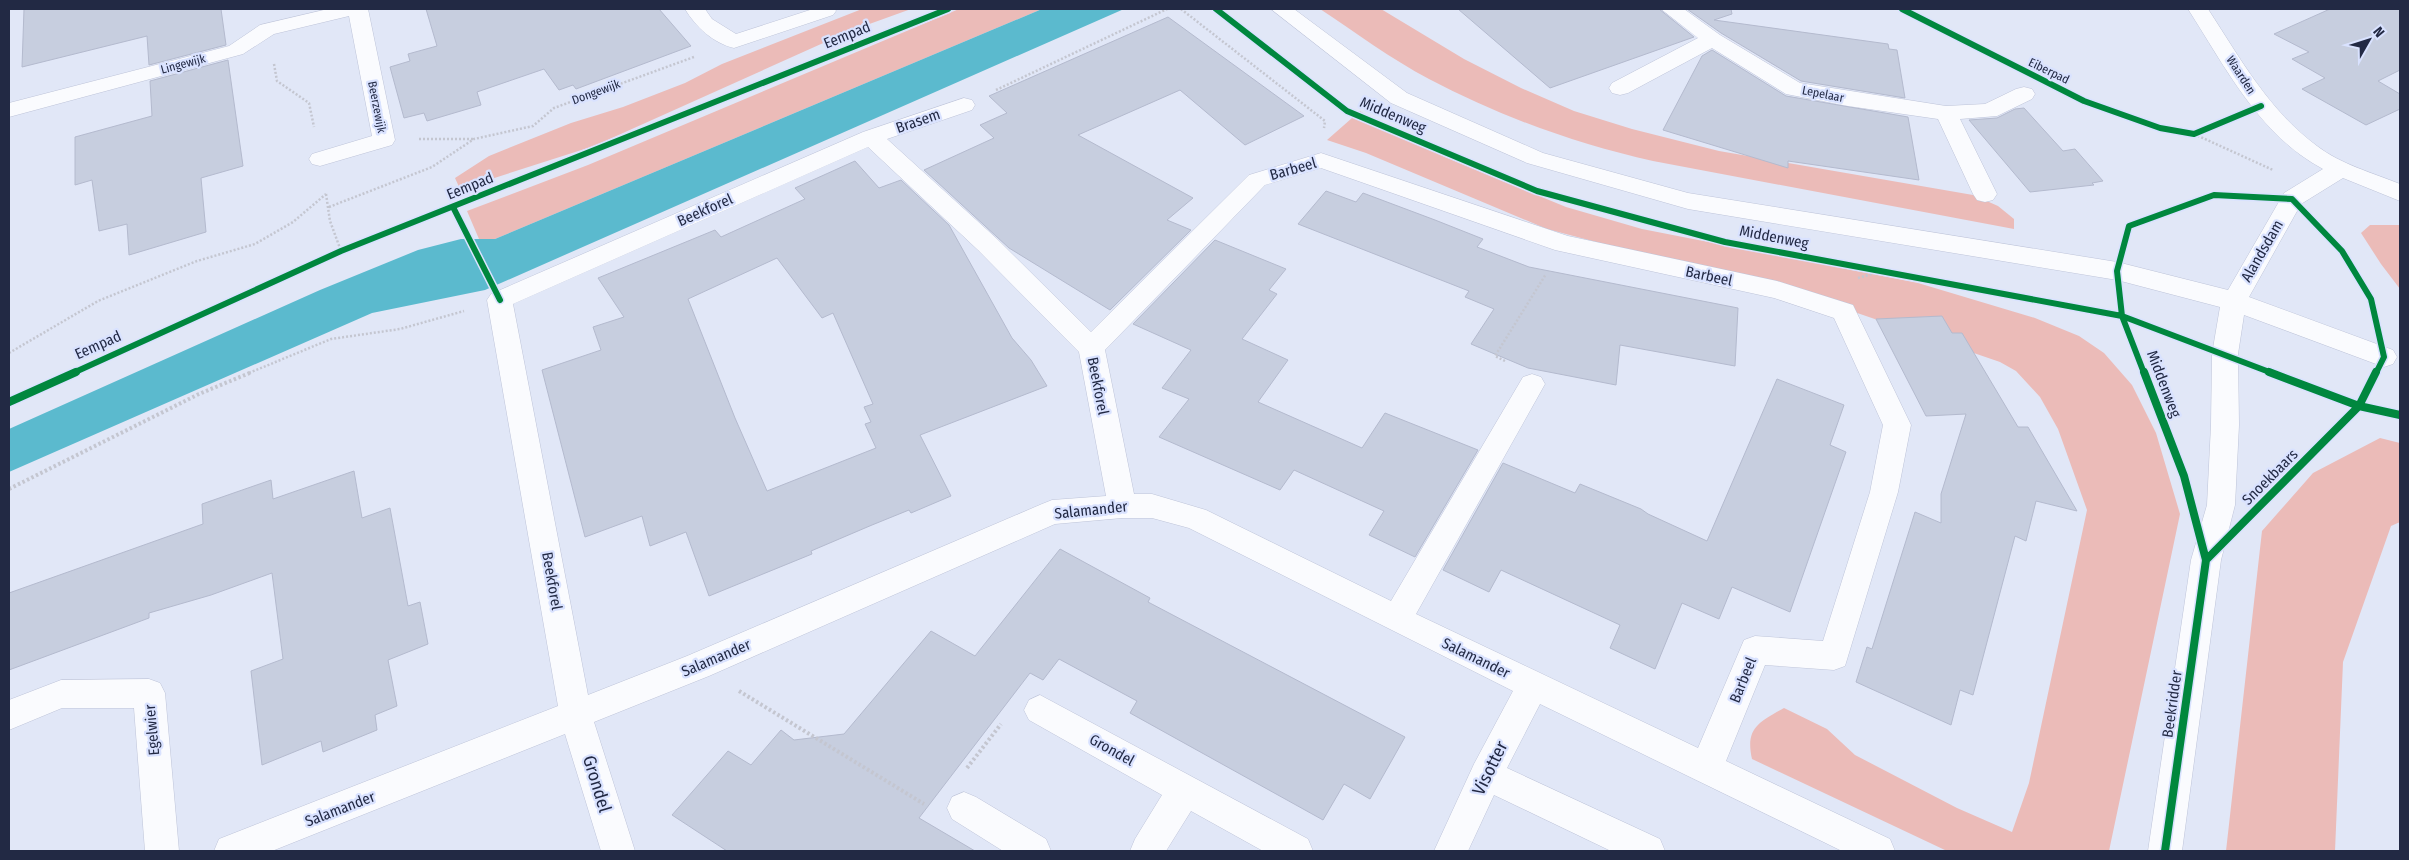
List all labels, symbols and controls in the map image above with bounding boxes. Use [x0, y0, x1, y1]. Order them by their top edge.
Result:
north arrow [2344, 15, 2394, 65]
street label: Eempad [821, 17, 873, 53]
text: N [2369, 24, 2388, 41]
street label: Lingewijk [159, 51, 207, 77]
street label: Waarden [2223, 53, 2259, 97]
street label: Eiberpad [2026, 55, 2072, 87]
street label: Dongewijk [570, 77, 622, 107]
street label: Beerzewijk [365, 80, 389, 135]
street label: Lepelaar [1801, 83, 1846, 105]
street label: Middenweg [1357, 93, 1429, 137]
street label: Brasem [894, 105, 942, 137]
street label: Barbeel [1268, 154, 1318, 184]
street label: Eempad [444, 168, 496, 204]
street label: Beekforel [675, 190, 735, 230]
street label: Alandsdam [2237, 217, 2287, 285]
street label: Middenweg [1738, 221, 1810, 253]
street label: Barbeel [1684, 262, 1734, 290]
street label: Eempad [72, 327, 124, 363]
street label: Middenweg [2143, 348, 2185, 420]
street label: Beekforel [1084, 356, 1112, 416]
street label: Snoekbaars [2238, 445, 2302, 509]
street label: Salamander [1054, 497, 1129, 523]
street label: Beekforel [538, 551, 566, 611]
street label: Salamander [1439, 634, 1514, 682]
street label: Salamander [679, 635, 754, 681]
street label: Barbeel [1726, 655, 1760, 705]
street label: Beekridder [2158, 668, 2186, 739]
street label: Egelwier [141, 703, 163, 756]
street label: Grondel [1086, 730, 1138, 770]
street label: Visotter [1468, 737, 1513, 799]
street label: Grondel [578, 753, 616, 815]
street label: Salamander [303, 787, 378, 831]

